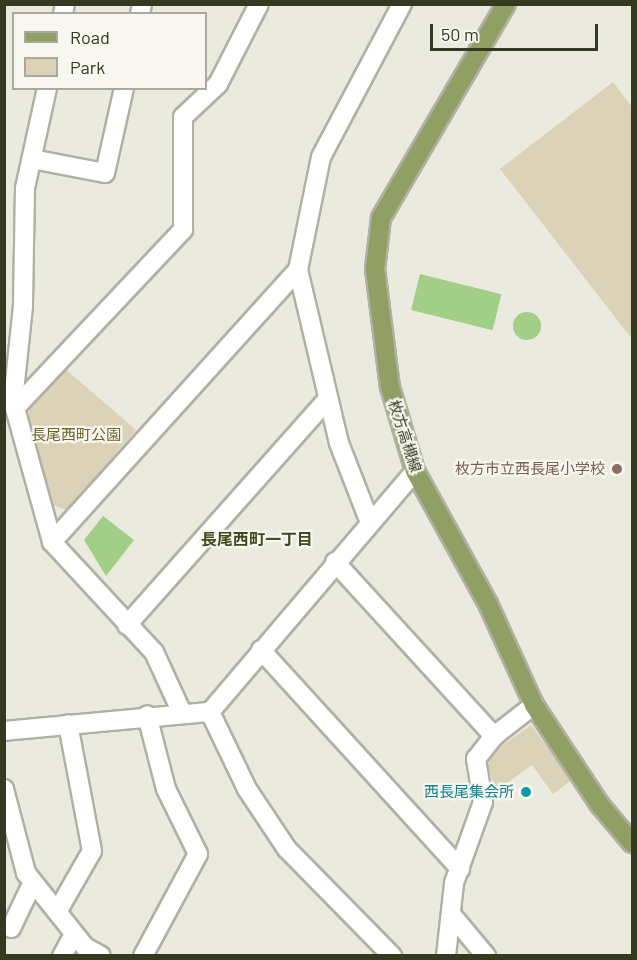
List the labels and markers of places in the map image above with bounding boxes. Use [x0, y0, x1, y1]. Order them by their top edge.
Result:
place label: 枚方市立西長尾小学校 [455, 460, 605, 478]
marker: 枚方市立西長尾小学校 [610, 462, 624, 476]
place label: 西長尾集会所 [424, 783, 514, 801]
marker: 西長尾集会所 [519, 785, 533, 799]

